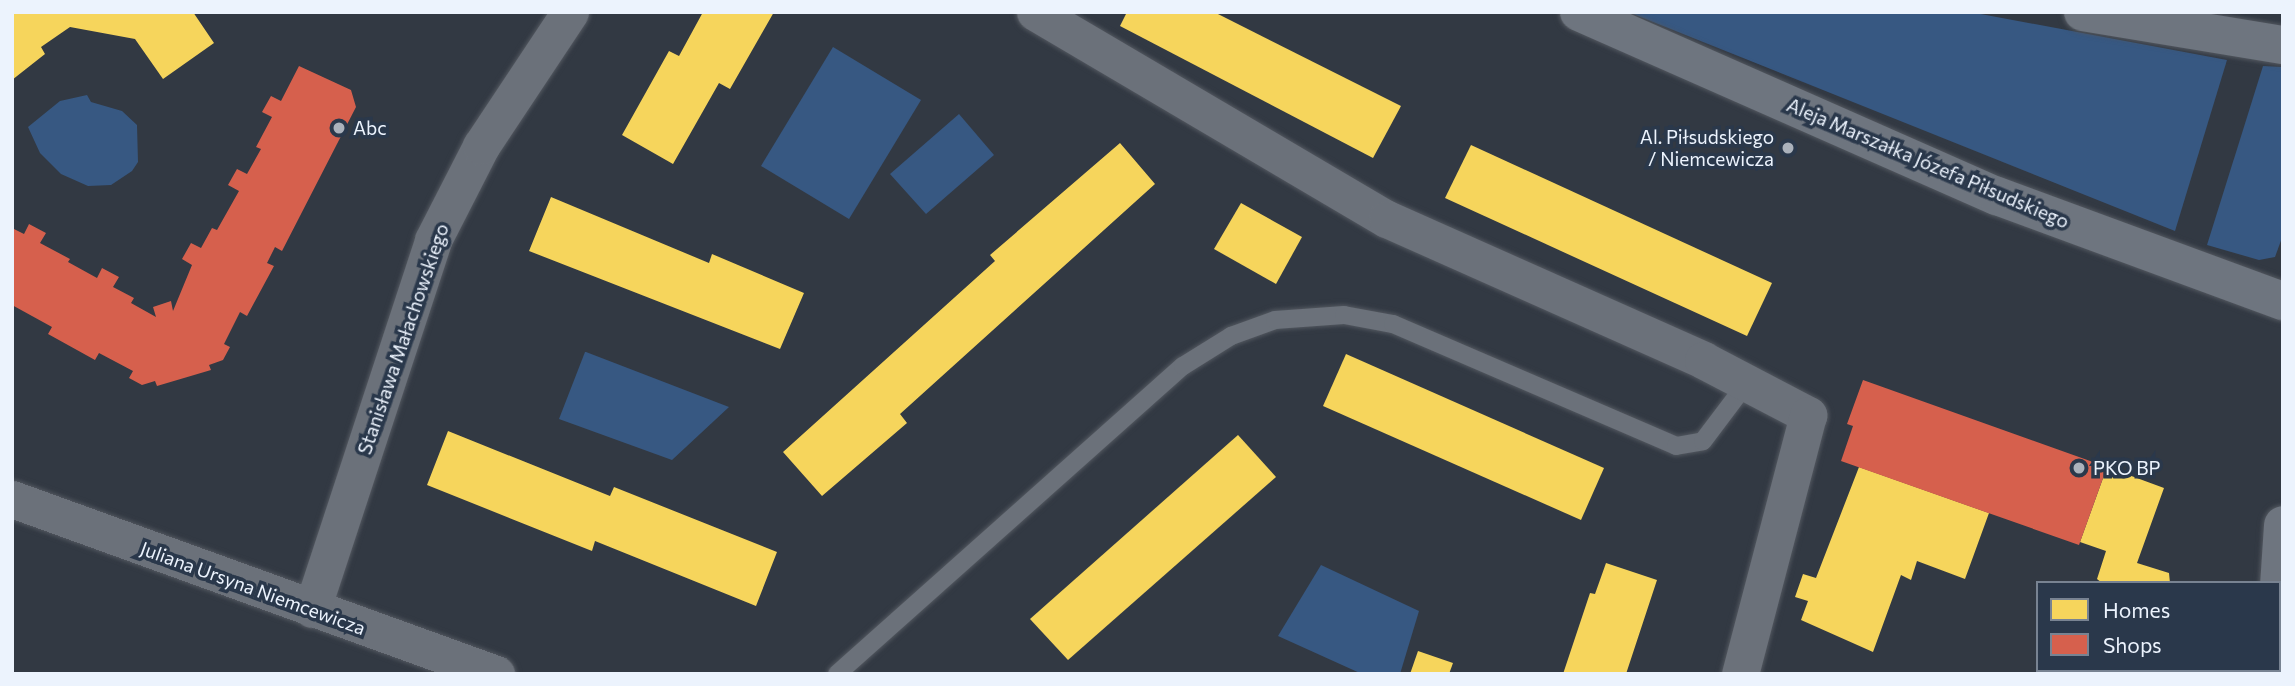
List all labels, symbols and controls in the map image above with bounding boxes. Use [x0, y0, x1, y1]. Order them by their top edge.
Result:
street label: Aleja Marszałka Józefa Piłsudskiego [1783, 93, 2073, 233]
place label: Abc [353, 117, 387, 139]
marker: Abc [331, 120, 347, 136]
place label: Al. Piłsudskiego / Niemcewicza [1640, 126, 1774, 170]
marker: Al. Piłsudskiego / Niemcewicza [1780, 140, 1796, 156]
street label: Stanisława Małachowskiego [353, 221, 453, 457]
place label: PKO BP [2093, 457, 2160, 479]
marker: PKO BP [2071, 460, 2087, 476]
street label: Juliana Ursyna Niemcewicza [137, 537, 369, 639]
legend [2036, 581, 2281, 672]
text: Homes [2103, 597, 2170, 622]
text: Shops [2103, 632, 2162, 657]

